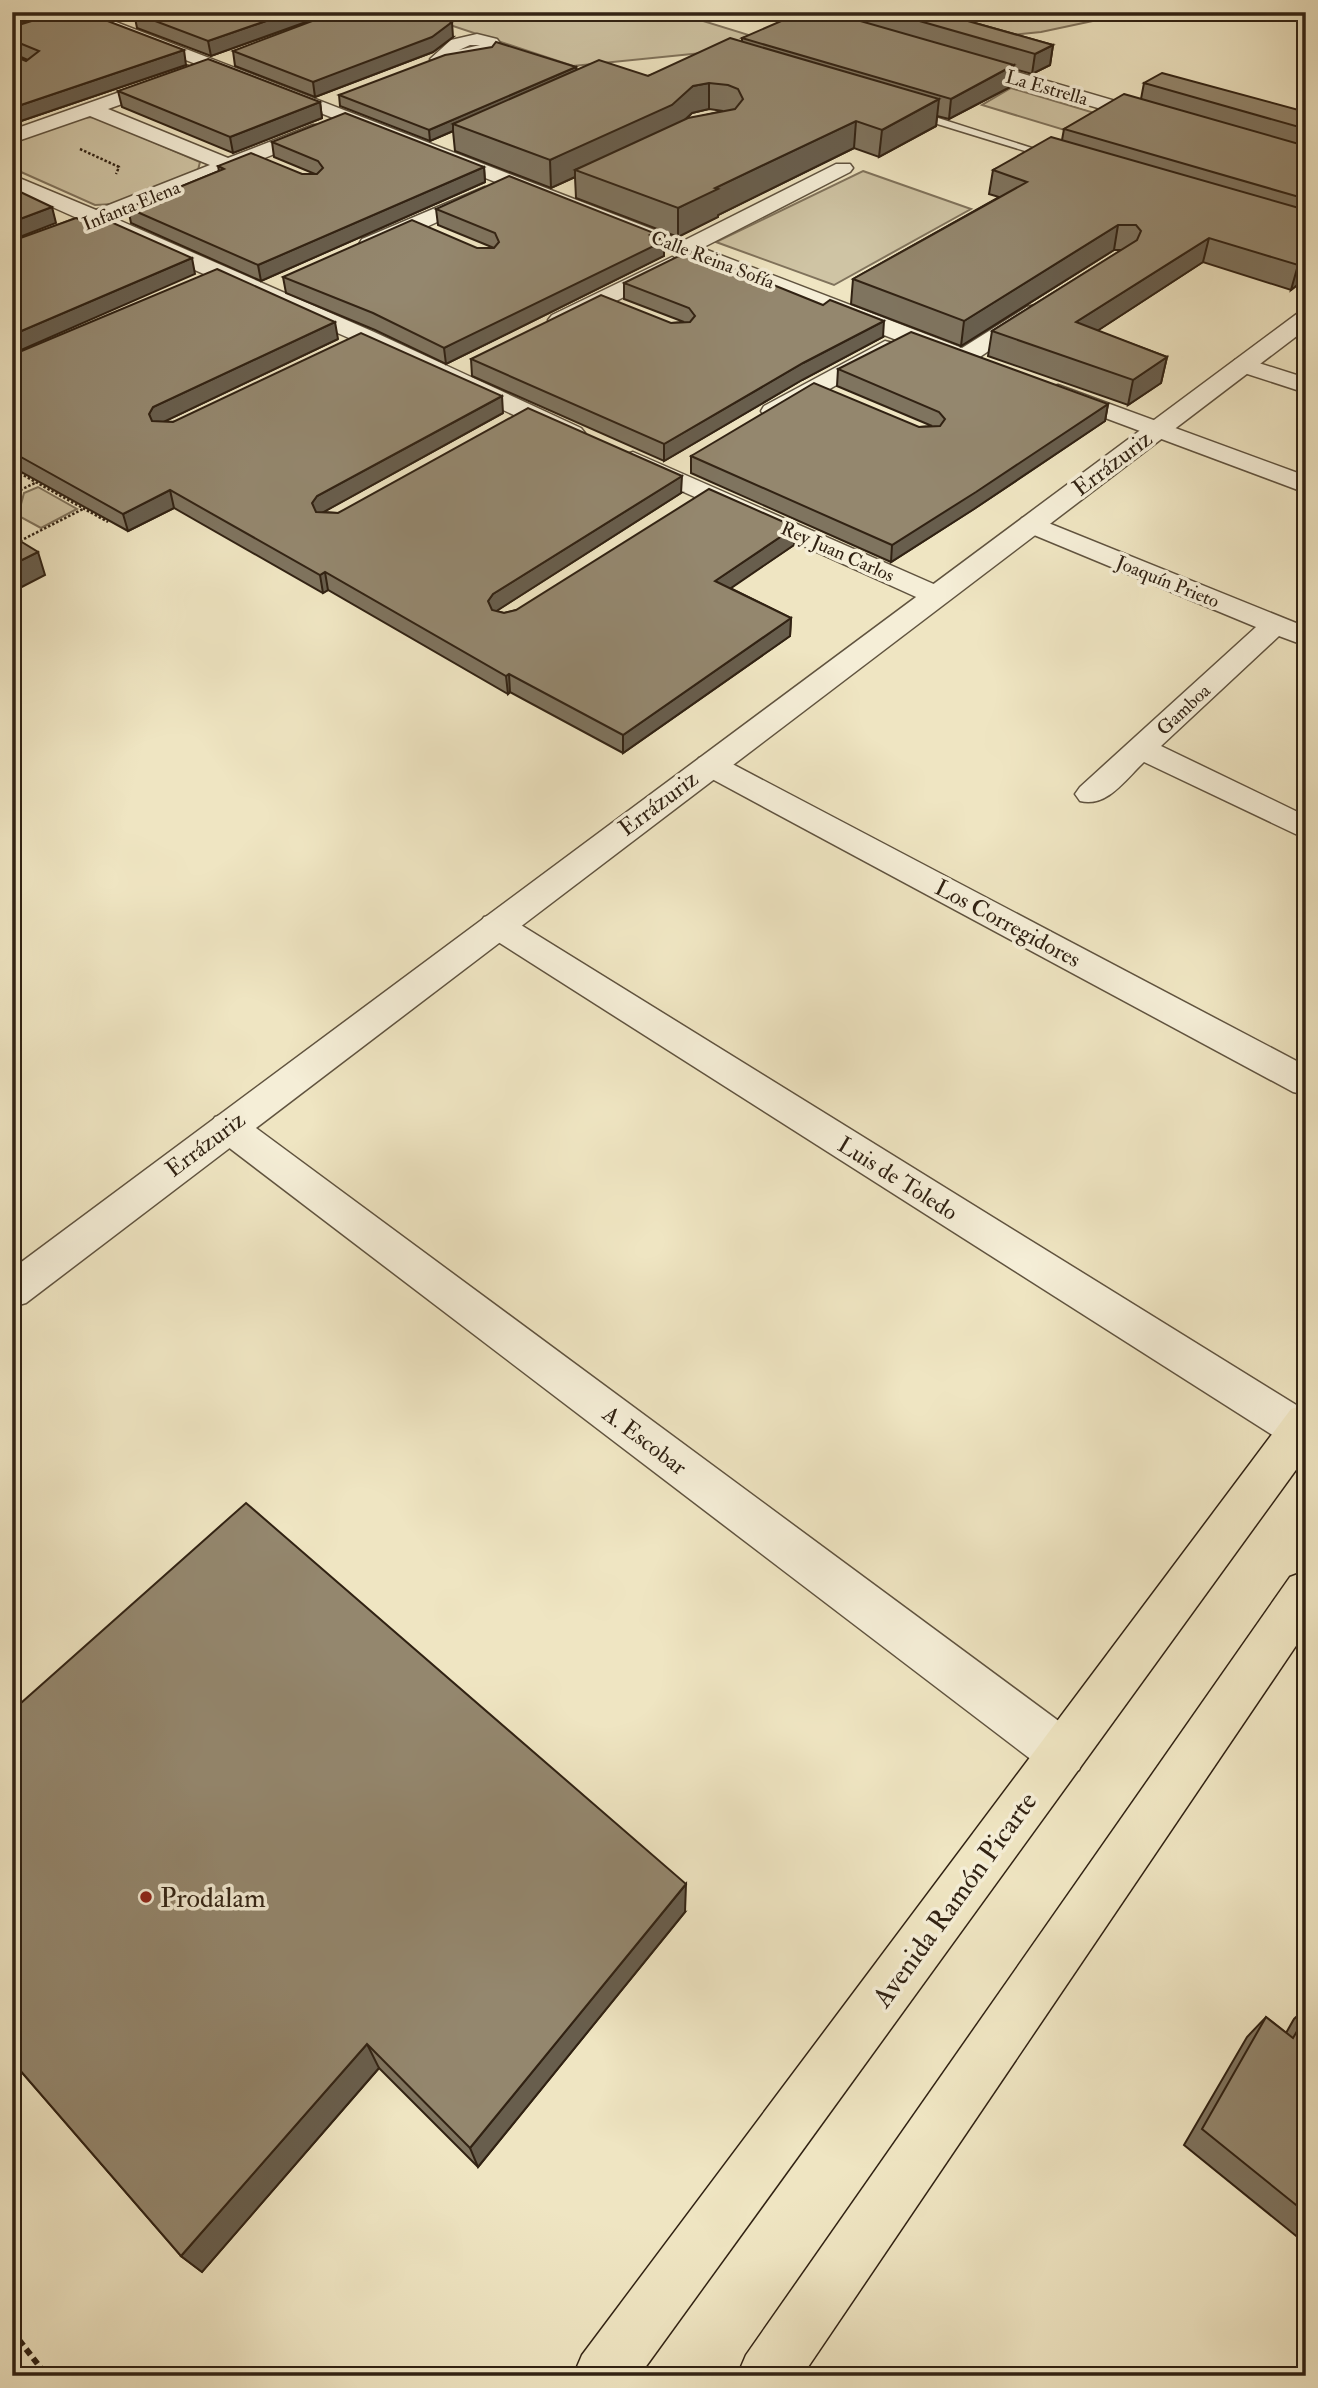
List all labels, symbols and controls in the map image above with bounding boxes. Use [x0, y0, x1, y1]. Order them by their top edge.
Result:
street label: La Estrella [1003, 65, 1091, 111]
street label: Infanta Elena [79, 175, 184, 236]
street label: Calle Reina Sofía [648, 225, 778, 295]
street label: Errázuriz [1067, 424, 1158, 503]
street label: Rey Juan Carlos [777, 516, 898, 588]
street label: Joaquín Prieto [1112, 550, 1223, 613]
street label: Gamboa [1152, 679, 1216, 741]
street label: Errázuriz [613, 764, 704, 843]
street label: Los Corregidores [930, 873, 1086, 974]
street label: Errázuriz [160, 1105, 251, 1184]
street label: Luis de Toledo [832, 1130, 963, 1227]
street label: A. Escobar [596, 1399, 693, 1482]
street label: Avenida Ramón Picarte [865, 1785, 1045, 2015]
place label: Prodalam [160, 1881, 266, 1916]
marker: Prodalam [138, 1889, 154, 1905]

